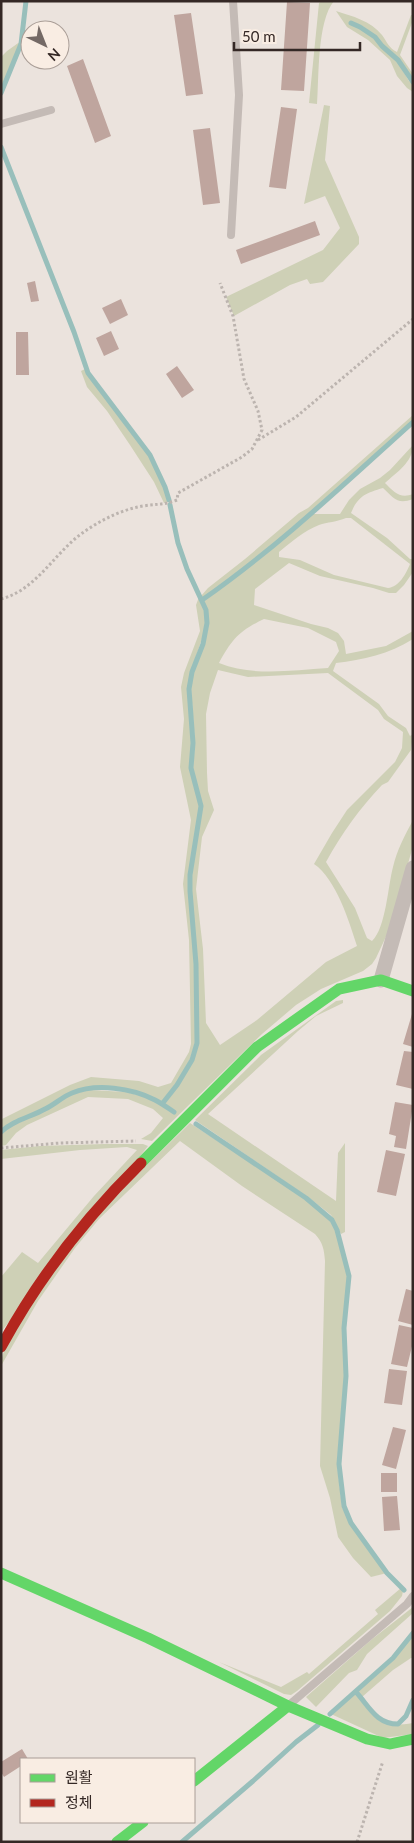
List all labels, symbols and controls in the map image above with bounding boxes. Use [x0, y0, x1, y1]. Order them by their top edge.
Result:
north arrow [20, 20, 70, 70]
scale bar [234, 20, 360, 52]
text: 50 m [242, 27, 276, 45]
text: N [44, 45, 64, 65]
legend [20, 1758, 195, 1823]
text: 원활 [65, 1768, 93, 1786]
text: 정체 [65, 1793, 93, 1811]

